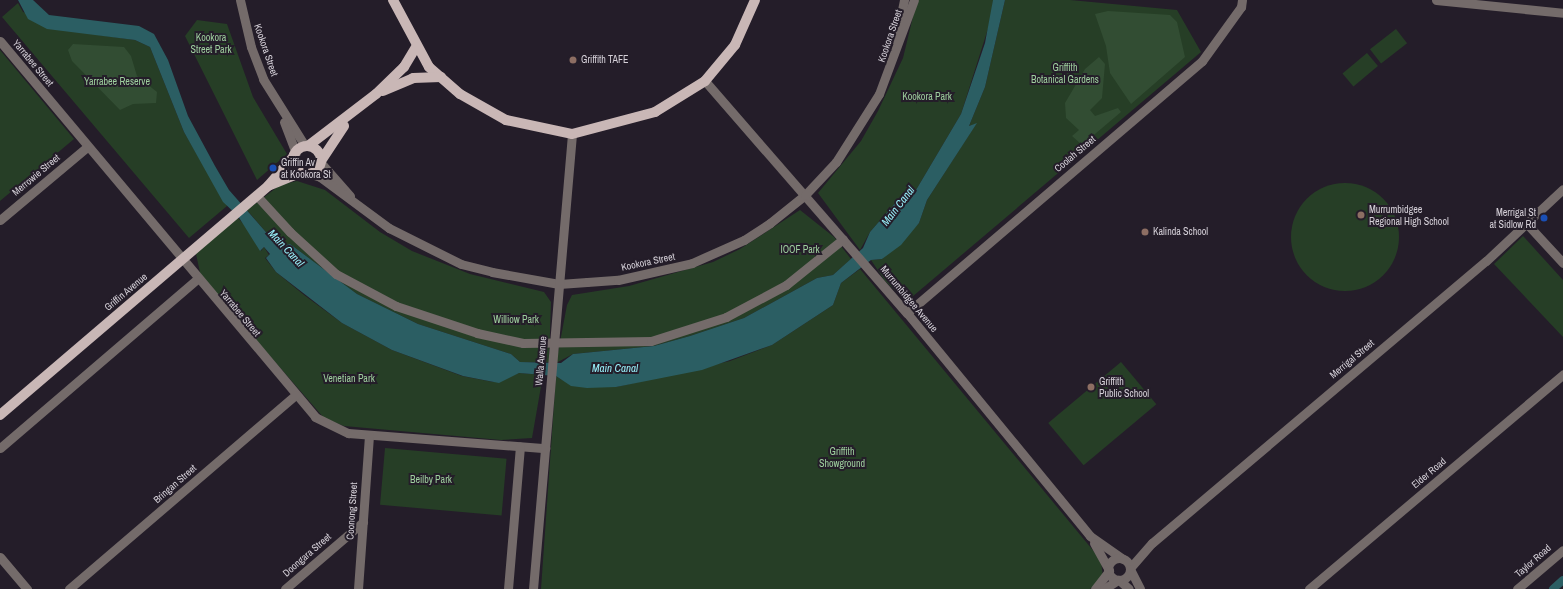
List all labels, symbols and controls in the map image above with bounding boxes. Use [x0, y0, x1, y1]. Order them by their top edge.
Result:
street label: Kookora Street [875, 8, 905, 64]
street label: Kookora Street [251, 22, 281, 78]
park label: Kookora Street Park [190, 31, 232, 54]
street label: Yarrabee Street [10, 37, 56, 89]
place label: Griffith TAFE [581, 54, 629, 66]
marker: Griffith TAFE [568, 55, 578, 65]
park label: Griffith Botanical Gardens [1031, 61, 1099, 84]
park label: Yarrabee Reserve [84, 76, 150, 88]
park label: Kookora Park [902, 91, 952, 103]
street label: Coolah Street [1052, 133, 1098, 175]
street label: Merrowie Street [10, 152, 62, 198]
place label: Griffin Av at Kookora St [281, 156, 331, 180]
marker: Griffin Av at Kookora St [268, 163, 278, 173]
water label: Main Canal [879, 184, 917, 228]
place label: Murrumbidgee Regional High School [1369, 203, 1449, 226]
place label: Merrigal St at Sidlow Rd [1490, 206, 1536, 230]
marker: Murrumbidgee Regional High School [1356, 210, 1366, 220]
marker: Merrigal St at Sidlow Rd [1539, 213, 1549, 223]
place label: Kalinda School [1153, 226, 1208, 238]
water label: Main Canal [265, 227, 307, 269]
marker: Kalinda School [1140, 227, 1150, 237]
park label: IOOF Park [780, 244, 820, 256]
street label: Kookora Street [620, 250, 676, 274]
street label: Murrumbidgee Avenue [878, 263, 940, 335]
street label: Griffin Avenue [102, 270, 150, 314]
street label: Yarrabee Street [217, 287, 263, 339]
park label: Williow Park [493, 314, 539, 326]
street label: Walla Avenue [533, 335, 549, 387]
street label: Merrigal Street [1327, 337, 1377, 381]
water label: Main Canal [592, 361, 638, 375]
park label: Venetian Park [323, 373, 375, 385]
place label: Griffith Public School [1099, 375, 1149, 398]
marker: Griffith Public School [1086, 382, 1096, 392]
park label: Griffith Showground [819, 445, 865, 468]
street label: Elder Road [1409, 455, 1449, 491]
street label: Bringan Street [151, 462, 199, 506]
park label: Beilby Park [410, 474, 452, 486]
street label: Coonong Street [344, 482, 360, 540]
street label: Doongara Street [280, 531, 334, 579]
street label: Taylor Road [1512, 542, 1554, 580]

